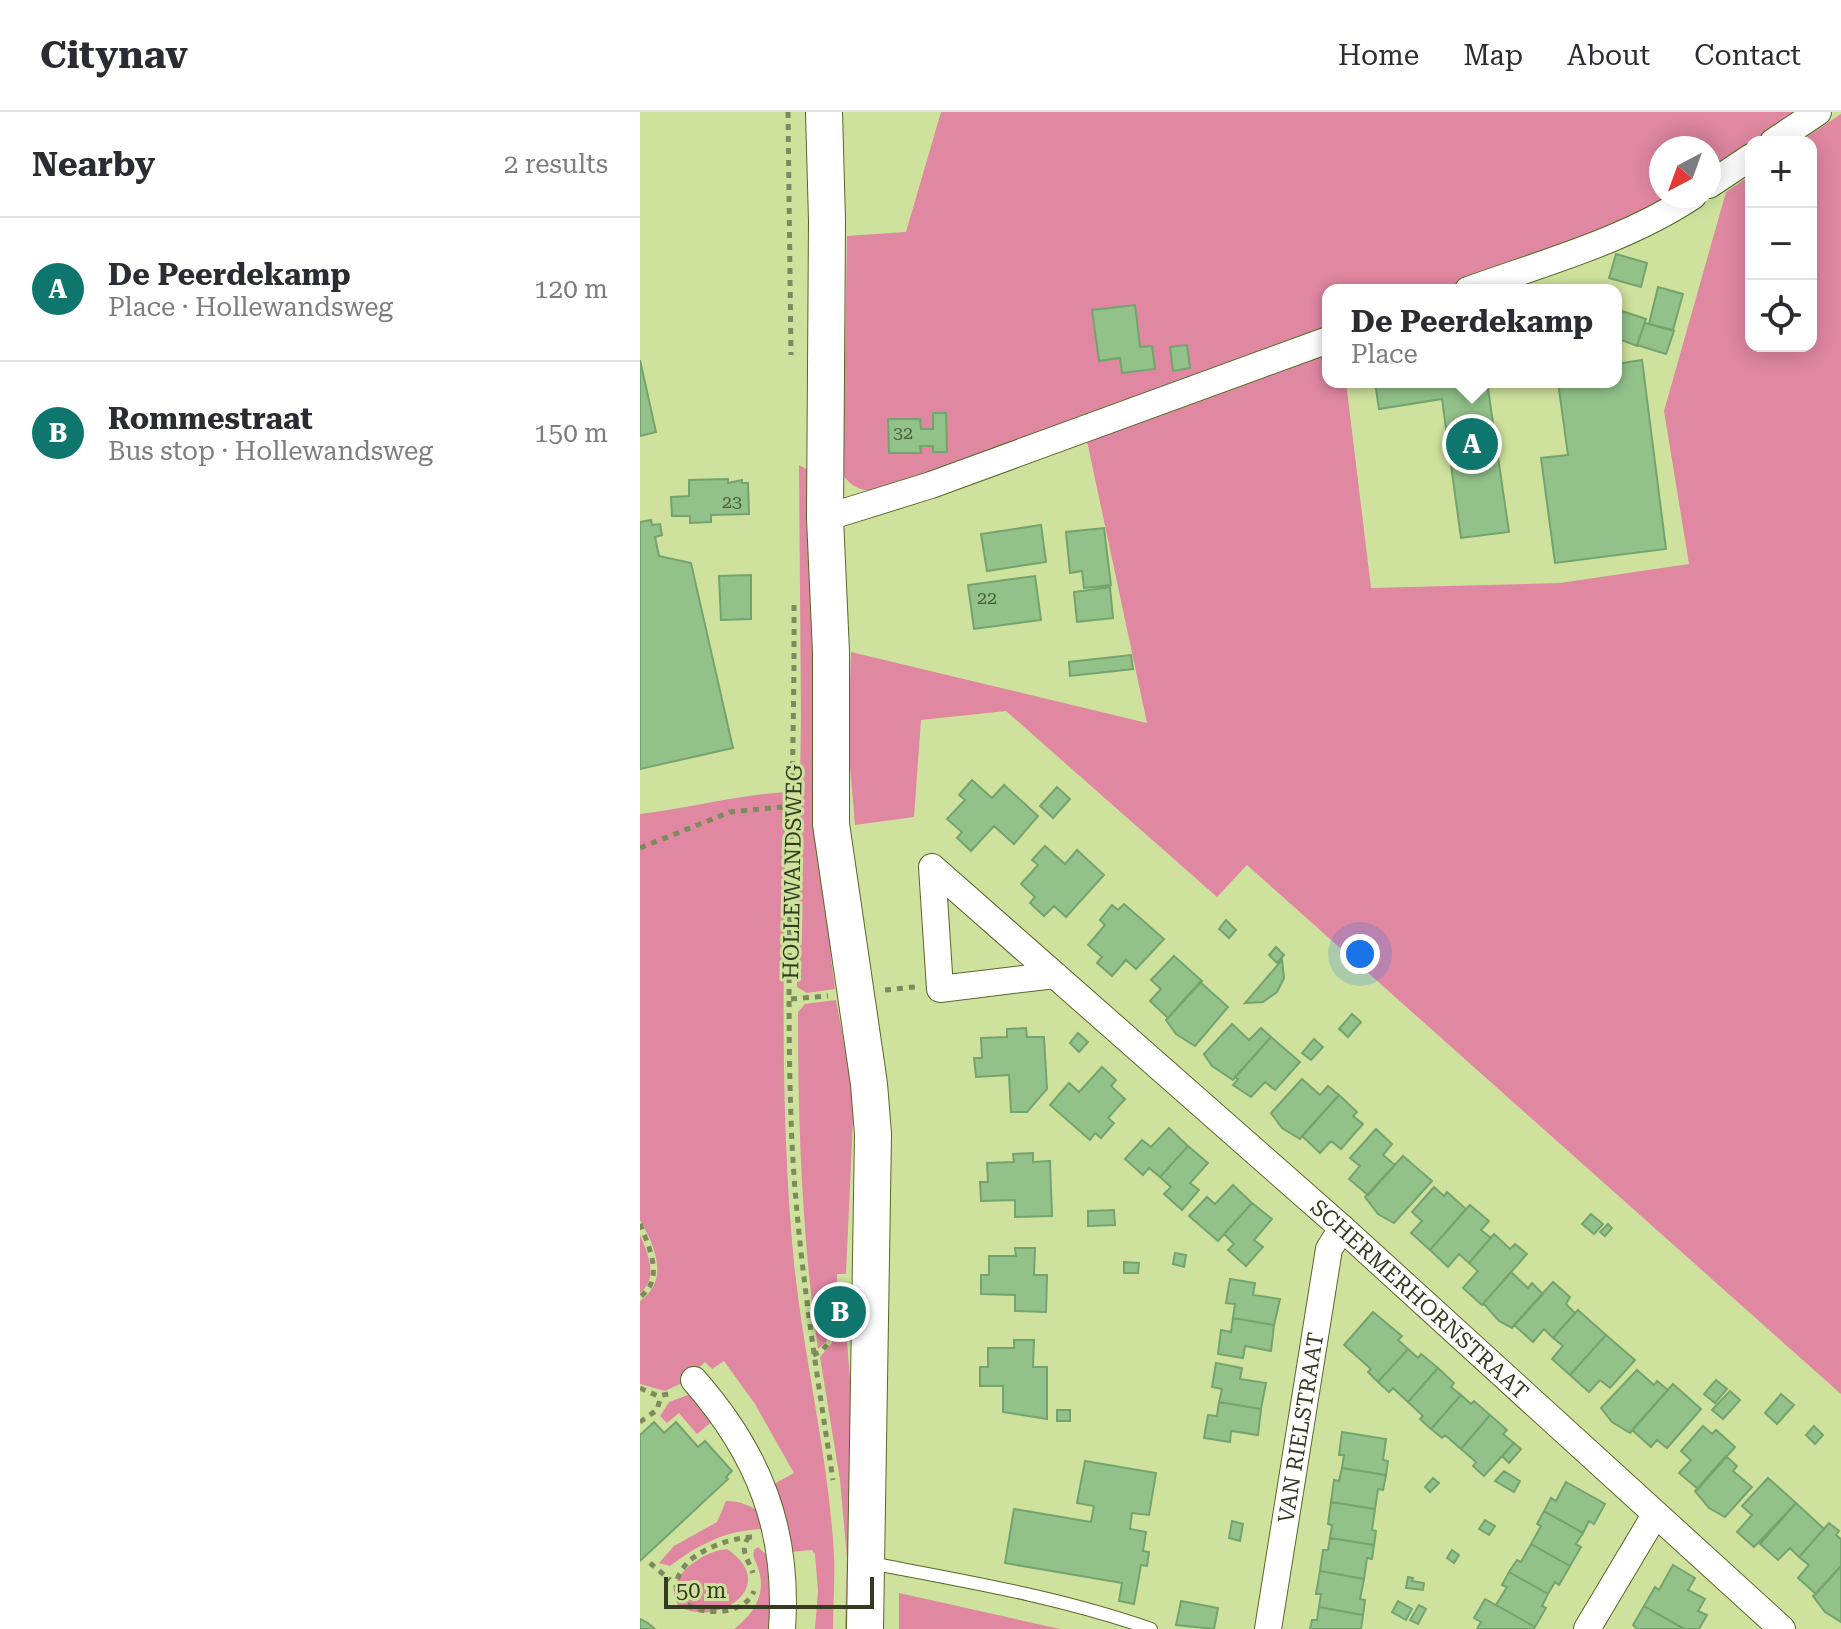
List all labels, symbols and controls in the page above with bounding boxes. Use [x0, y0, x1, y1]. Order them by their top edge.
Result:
text: Citynav [40, 33, 188, 77]
text: Home [1338, 39, 1419, 72]
text: Map [1463, 39, 1523, 72]
text: About [1567, 39, 1650, 72]
text: Contact [1694, 39, 1801, 72]
north arrow [1649, 136, 1721, 208]
map controls [1745, 136, 1817, 352]
button: + [1745, 136, 1817, 208]
text: Nearby [32, 144, 155, 184]
text: 2 results [504, 149, 608, 179]
button: − [1745, 208, 1817, 280]
text: De Peerdekamp [108, 257, 351, 292]
text: A [49, 274, 67, 304]
text: 120 m [534, 274, 608, 304]
button: locate [1745, 280, 1817, 352]
popup [1322, 284, 1622, 388]
text: Place · Hollewandsweg [108, 292, 393, 322]
text: De Peerdekamp [1351, 304, 1593, 339]
text: Place [1351, 339, 1418, 369]
text: Rommestraat [108, 401, 313, 436]
pin: A [1446, 414, 1498, 474]
text: B [49, 418, 67, 448]
text: 150 m [534, 418, 608, 448]
house number: 32 [893, 422, 913, 443]
text: Bus stop · Hollewandsweg [108, 436, 433, 466]
house number: 23 [722, 491, 742, 512]
house number: 22 [977, 587, 997, 608]
street label: HOLLEWANDSWEG [778, 764, 807, 980]
your location [1340, 934, 1380, 974]
street label: SCHERMERHORNSTRAAT [1306, 1195, 1533, 1405]
pin: B [814, 1282, 866, 1342]
street label: VAN RIELSTRAAT [1273, 1330, 1328, 1525]
scale bar [664, 1573, 874, 1609]
text: 50 m [676, 1578, 726, 1603]

